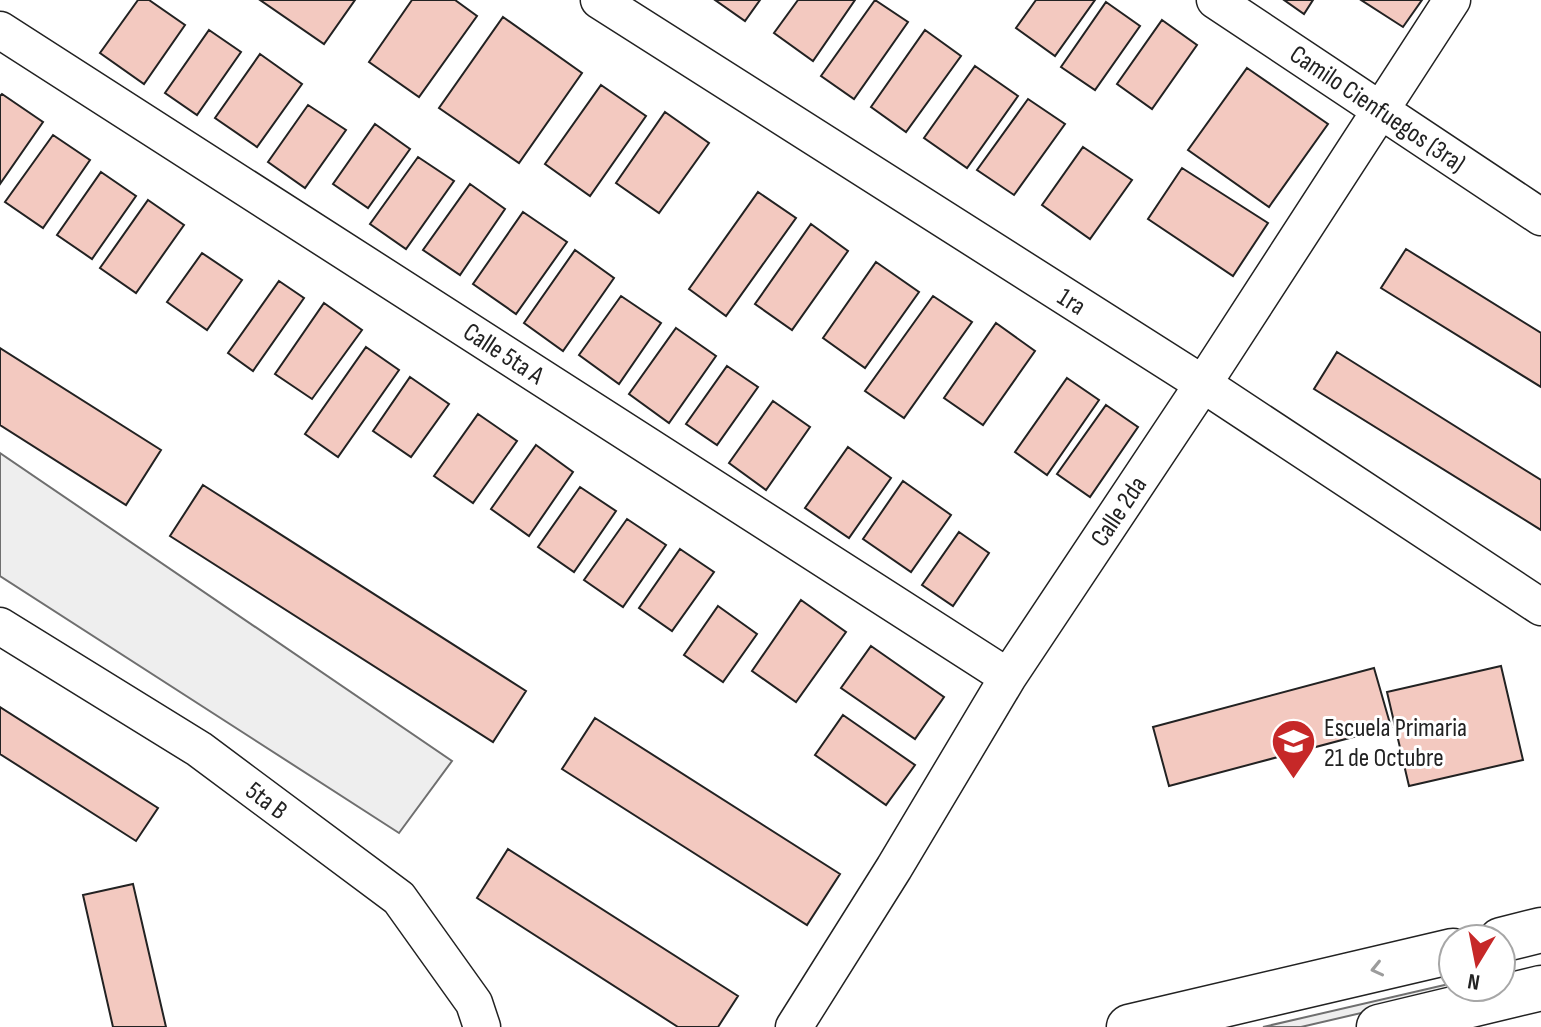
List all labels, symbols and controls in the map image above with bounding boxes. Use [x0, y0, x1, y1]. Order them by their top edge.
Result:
street label: Camilo Cienfuegos (3ra) [1283, 39, 1471, 179]
street label: 1ra [1052, 282, 1091, 323]
street label: Calle 5ta A [457, 317, 550, 392]
street label: Calle 2da [1085, 471, 1154, 553]
place label: Escuela Primaria 21 de Octubre [1324, 713, 1467, 774]
school or university icon: Escuela Primaria 21 de Octubre [1269, 718, 1317, 781]
street label: 5ta B [239, 776, 293, 827]
north arrow [1437, 923, 1517, 1003]
one-way arrow [1371, 960, 1384, 977]
text: N [1466, 967, 1482, 996]

